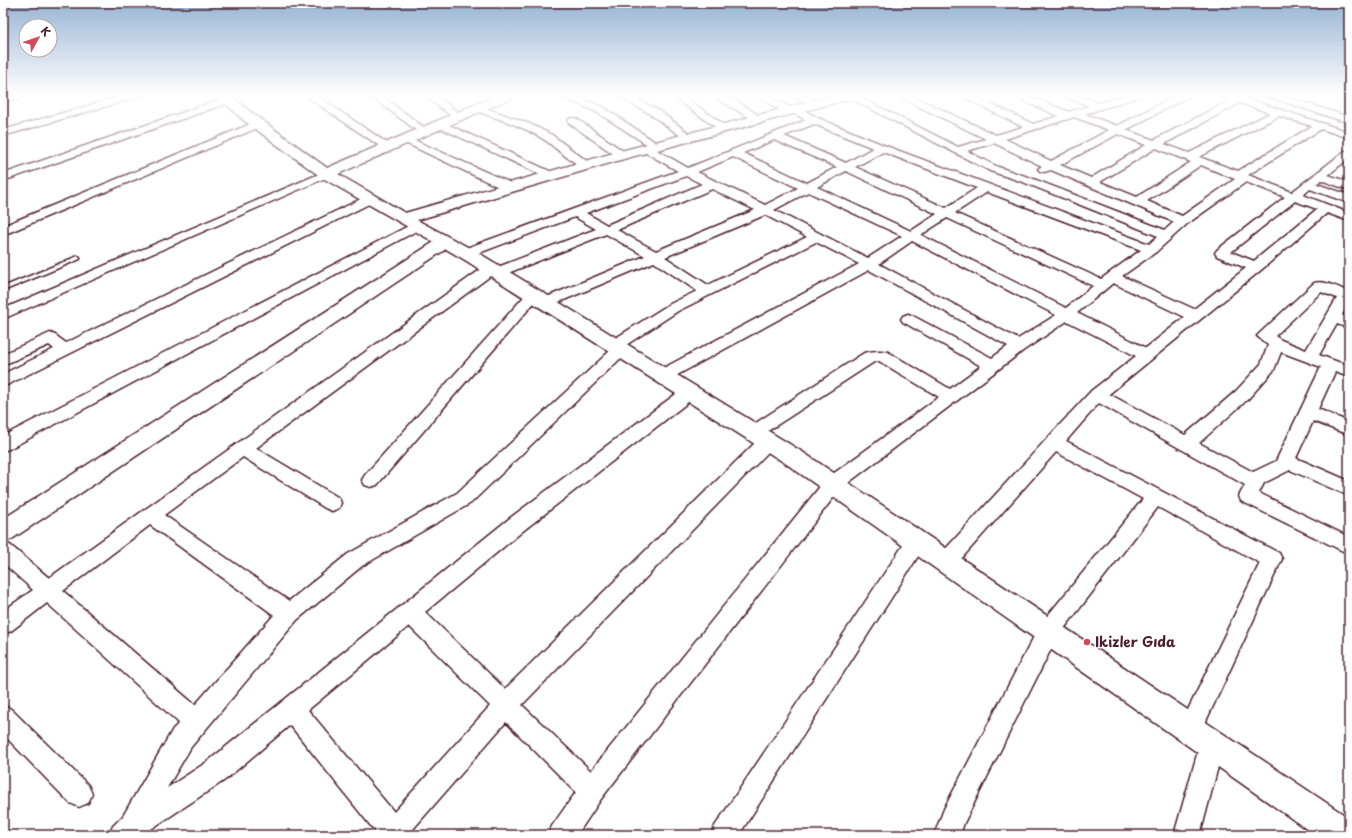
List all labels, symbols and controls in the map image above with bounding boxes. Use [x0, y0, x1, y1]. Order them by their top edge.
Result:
north arrow [18, 18, 58, 58]
text: K [37, 23, 55, 40]
place label: Ikizler Gıda [1095, 631, 1176, 652]
marker: Ikizler Gıda [1082, 637, 1092, 647]

